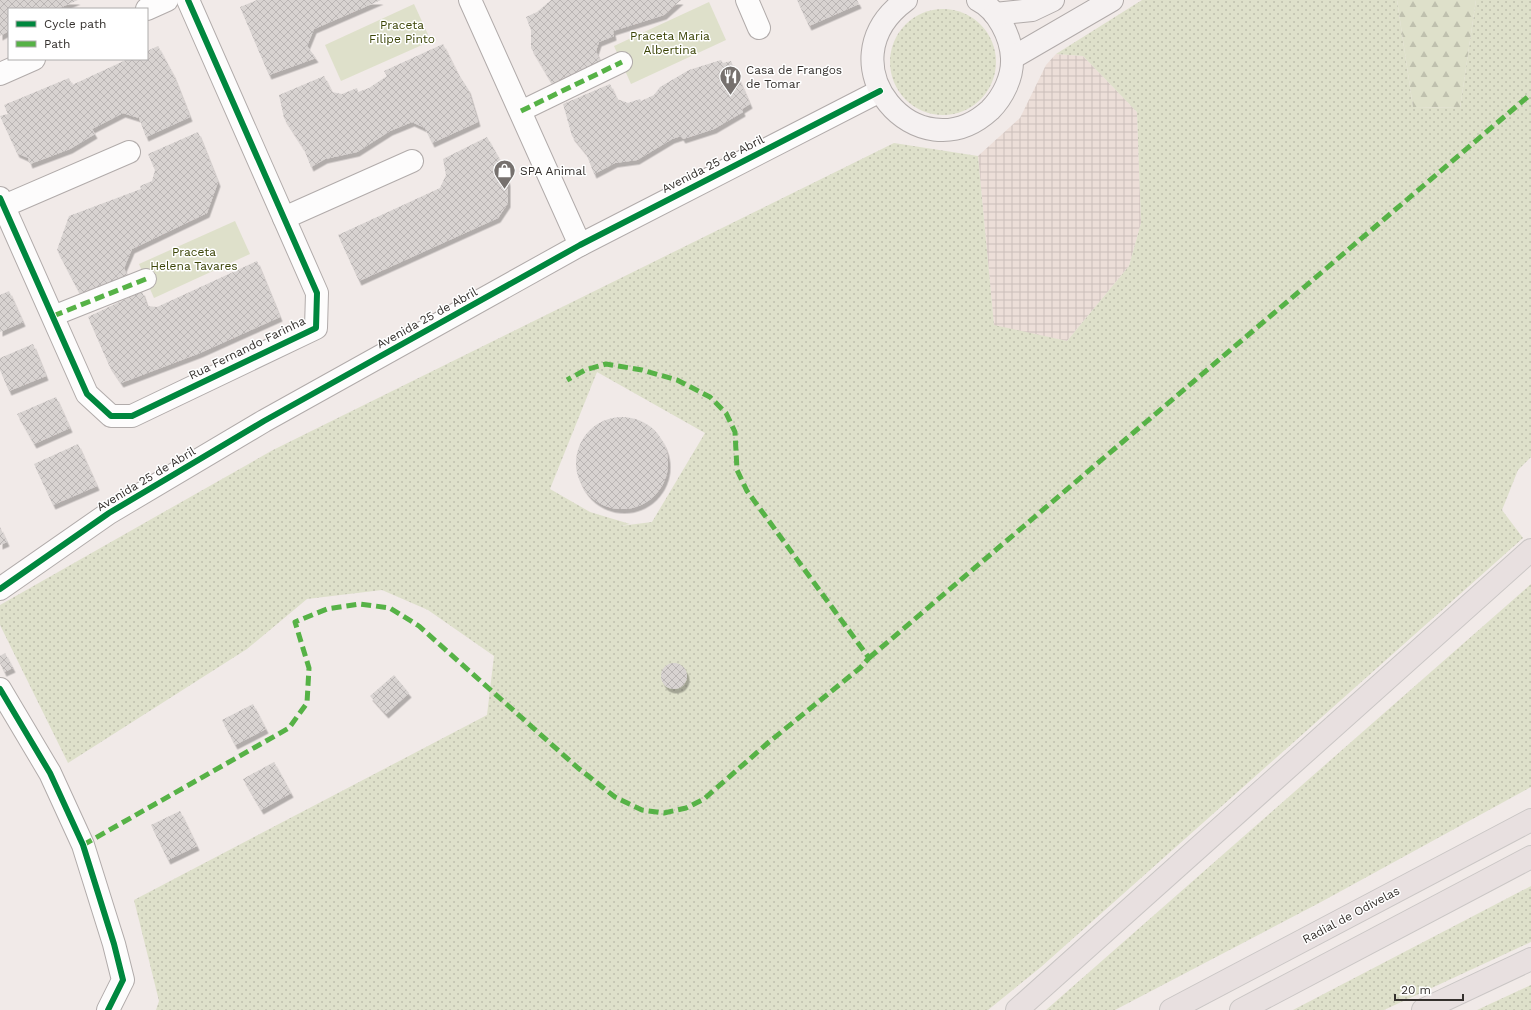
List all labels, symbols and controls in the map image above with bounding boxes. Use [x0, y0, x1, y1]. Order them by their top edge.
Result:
legend [8, 8, 148, 60]
text: Cycle path [44, 17, 106, 31]
park label: Praceta Filipe Pinto [369, 18, 435, 46]
park label: Praceta Maria Albertina [630, 29, 710, 57]
text: Path [44, 37, 70, 51]
place label: Casa de Frangos de Tomar [746, 63, 842, 91]
restaurant icon: Casa de Frangos de Tomar [718, 64, 744, 97]
street label: Avenida 25 de Abril [660, 132, 767, 196]
shop icon: SPA Animal [492, 158, 518, 191]
place label: SPA Animal [520, 164, 586, 178]
park label: Praceta Helena Tavares [150, 245, 238, 273]
street label: Avenida 25 de Abril [374, 284, 480, 351]
street label: Rua Fernando Farinha [186, 314, 308, 382]
street label: Avenida 25 de Abril [94, 444, 198, 514]
street label: Radial de Odivelas [1300, 884, 1402, 946]
scale bar [1395, 976, 1463, 1002]
text: 20 m [1401, 983, 1431, 997]

